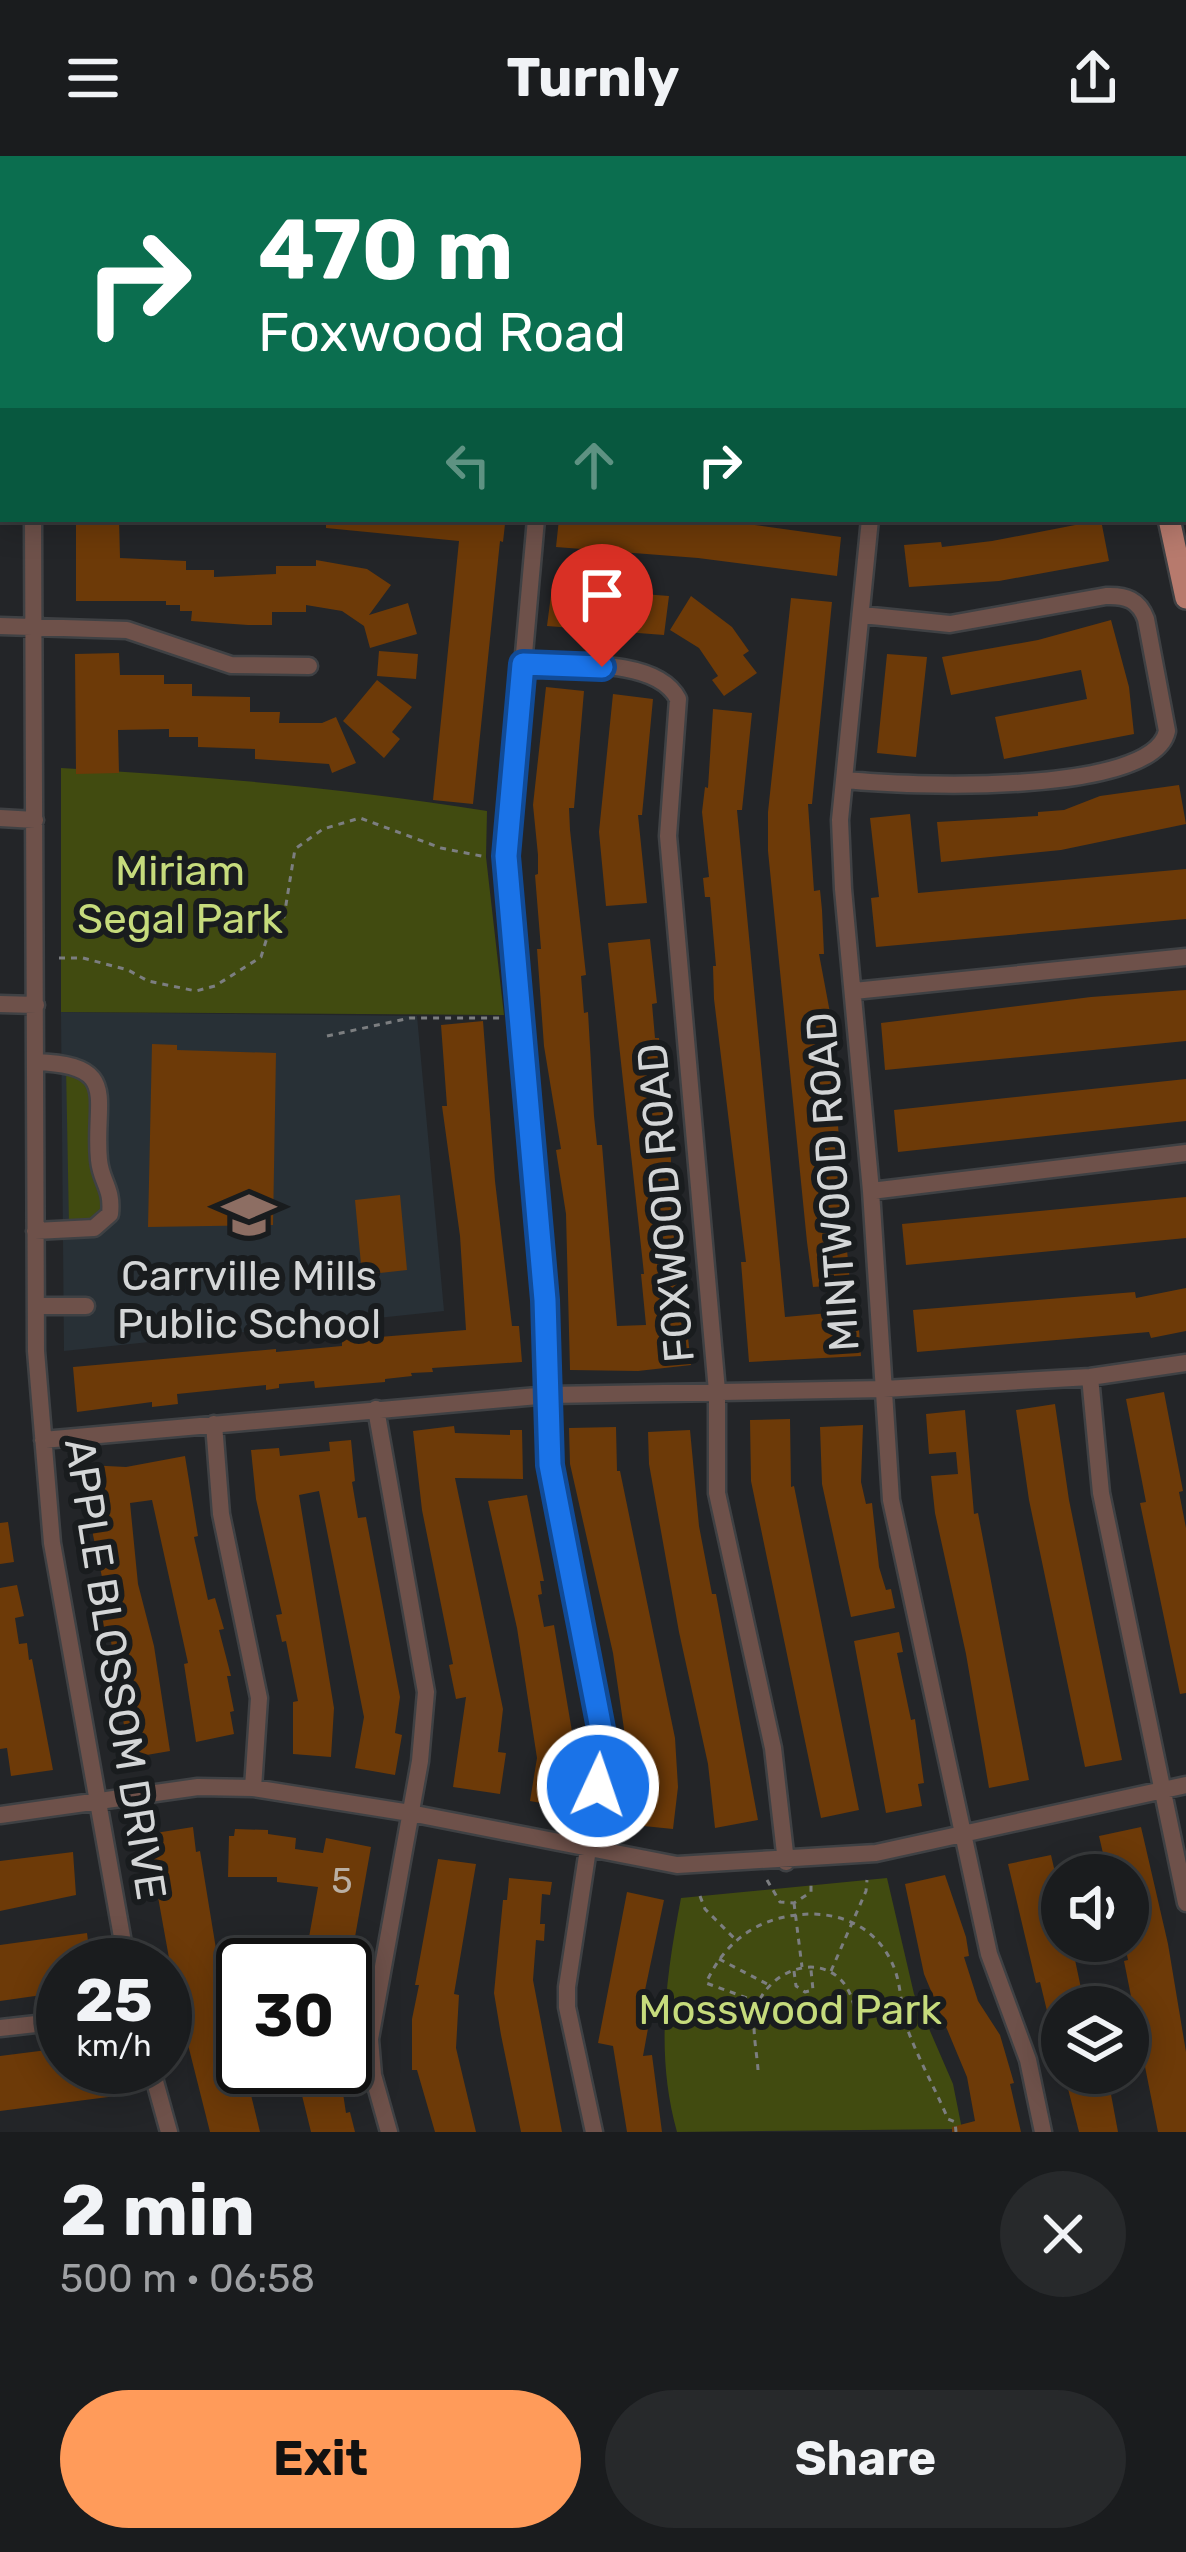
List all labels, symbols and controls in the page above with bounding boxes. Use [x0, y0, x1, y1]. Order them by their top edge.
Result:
icon: menu [60, 45, 126, 111]
icon: share [1060, 45, 1126, 111]
text: Turnly [507, 46, 679, 110]
text: 470 m [258, 200, 513, 300]
icon: right [60, 204, 216, 360]
text: Foxwood Road [258, 301, 626, 365]
icon: left [435, 432, 501, 498]
icon: ahead [561, 432, 627, 498]
icon: right [687, 432, 753, 498]
pin [551, 544, 653, 667]
icon: arrive [569, 562, 635, 628]
park label: Miriam Segal Park [77, 846, 283, 944]
street label: MINTWOOD ROAD [796, 1011, 870, 1353]
street label: FOXWOOD ROAD [627, 1041, 705, 1365]
school or university icon: Carrville Mills Public School [220, 1186, 278, 1244]
place label: Carrville Mills Public School [117, 1251, 381, 1349]
street label: APPLE BLOSSOM DRIVE [54, 1435, 176, 1903]
position arrow [535, 1723, 661, 1849]
map controls [1041, 1854, 1149, 2094]
button: sound [1041, 1854, 1149, 1962]
house number: 5 [331, 1859, 353, 1902]
speed limit sign: 30 [216, 1938, 372, 2094]
text: 25 [75, 1965, 153, 2036]
park label: Mosswood Park [638, 1985, 942, 2035]
button: layers [1041, 1986, 1149, 2094]
text: km/h [77, 2028, 151, 2064]
text: 2 min [60, 2168, 255, 2253]
button: close [1000, 2171, 1126, 2297]
text: 500 m · 06:58 [60, 2256, 315, 2302]
button: Exit [60, 2390, 581, 2528]
button: Share [605, 2390, 1126, 2528]

